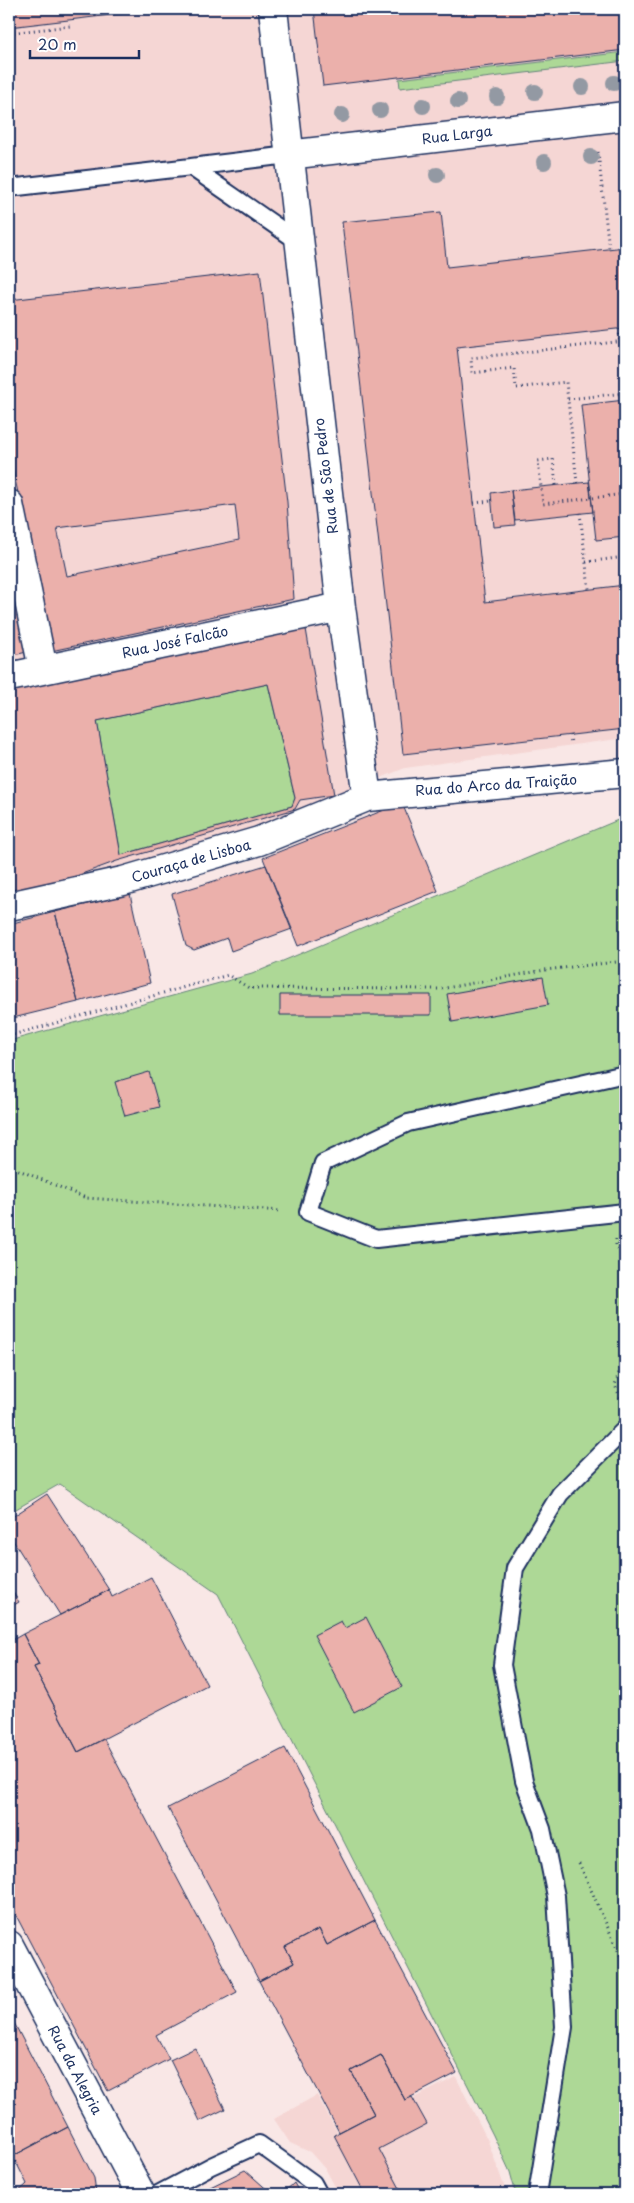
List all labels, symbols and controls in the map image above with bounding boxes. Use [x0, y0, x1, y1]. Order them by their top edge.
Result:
scale bar [30, 28, 139, 60]
text: 20 m [38, 32, 77, 55]
street label: Rua Larga [421, 120, 493, 149]
street label: Rua de São Pedro [308, 417, 343, 535]
street label: Rua José Falcão [120, 620, 230, 663]
street label: Rua do Arco da Traição [414, 768, 578, 801]
street label: Couraça de Lisboa [129, 833, 253, 888]
street label: Rua da Alegria [43, 2021, 108, 2118]

